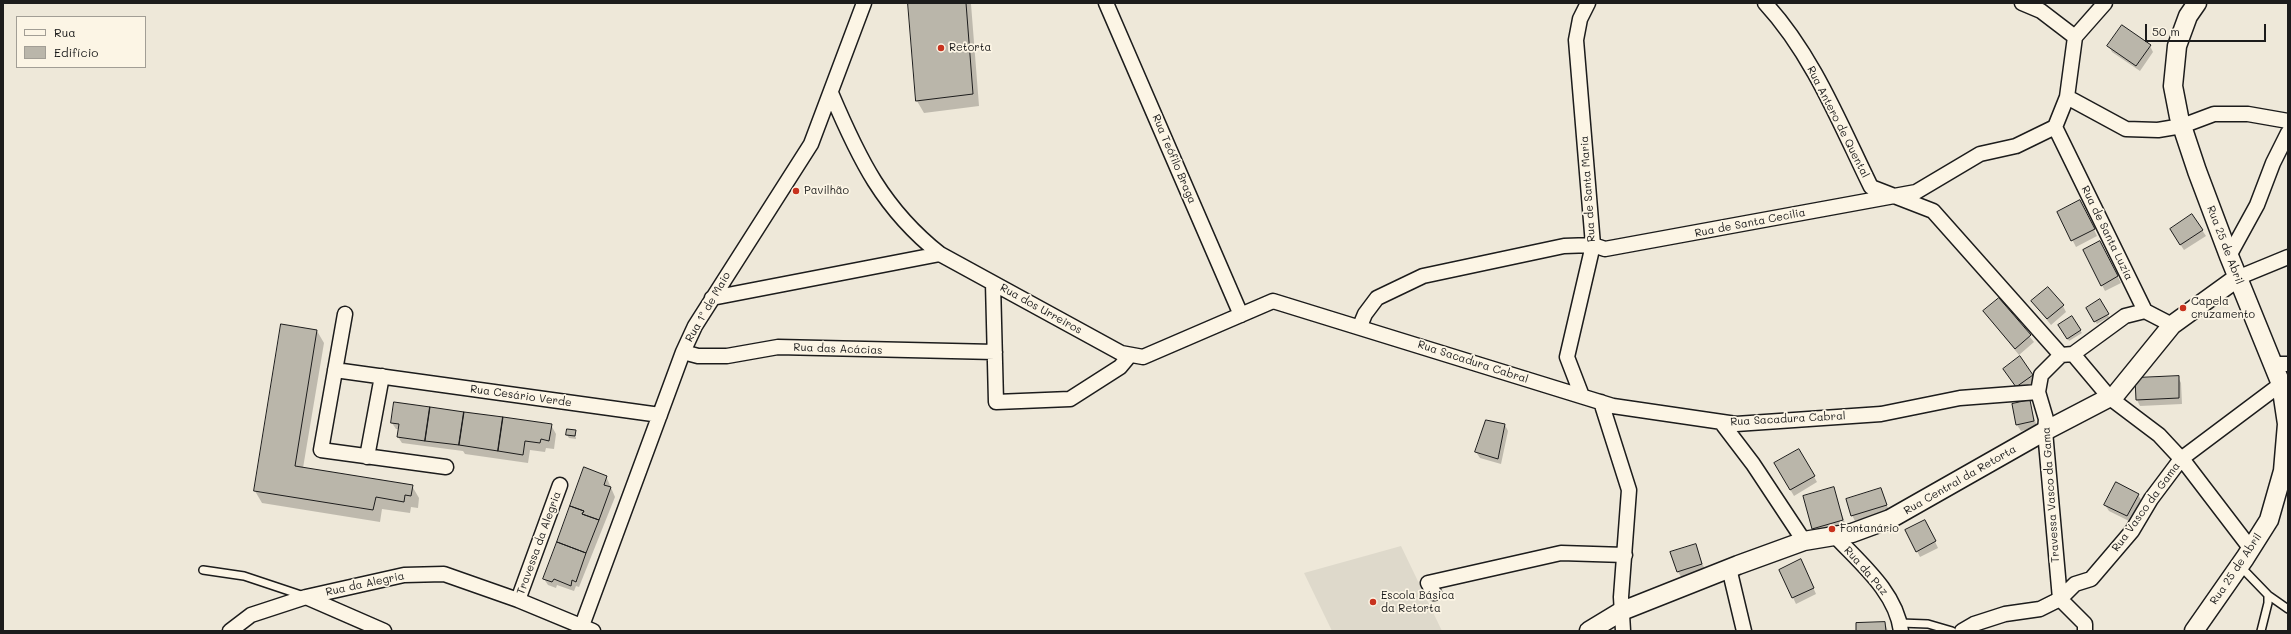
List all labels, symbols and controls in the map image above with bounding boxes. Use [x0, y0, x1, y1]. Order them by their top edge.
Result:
legend [16, 16, 146, 68]
scale bar [2147, 16, 2268, 42]
text: 50 m [2152, 23, 2180, 39]
text: Rua [54, 24, 76, 40]
place label: Retorta [949, 41, 991, 55]
marker: Retorta [936, 43, 946, 53]
text: Edifício [54, 44, 98, 60]
street label: Rua Antero de Quental [1804, 64, 1872, 180]
street label: Rua Teófilo Braga [1149, 112, 1199, 206]
street label: Rua de Santa Maria [1578, 135, 1598, 243]
place label: Pavilhão [804, 184, 849, 198]
street label: Rua de Santa Luzia [2078, 184, 2136, 282]
marker: Pavilhão [791, 186, 801, 196]
street label: Rua 25 de Abril [2204, 204, 2246, 286]
street label: Rua de Santa Cecilia [1693, 206, 1807, 240]
street label: Rua 1º de Maio [683, 270, 733, 344]
street label: Rua dos Urreiros [998, 281, 1084, 337]
place label: Capela cruzamento [2191, 295, 2255, 321]
marker: Capela cruzamento [2178, 303, 2188, 313]
street label: Rua Sacadura Cabral [1416, 338, 1530, 386]
street label: Rua das Acácias [793, 341, 883, 357]
street label: Rua Cesário Verde [469, 382, 573, 410]
street label: Rua Sacadura Cabral [1730, 409, 1846, 429]
street label: Travessa Vasco da Gama [2040, 427, 2062, 563]
street label: Rua Central da Retorta [1902, 442, 2018, 518]
street label: Rua Vasco da Gama [2109, 460, 2183, 554]
street label: Travessa da Alegria [514, 490, 564, 596]
place label: Fontanário [1840, 522, 1899, 536]
marker: Fontanário [1827, 524, 1837, 534]
street label: Rua 25 de Abril [2207, 531, 2265, 607]
street label: Rua da Paz [1841, 544, 1891, 598]
street label: Rua da Alegria [324, 569, 406, 599]
place label: Escola Básica da Retorta [1381, 589, 1454, 615]
marker: Escola Básica da Retorta [1368, 597, 1378, 607]

